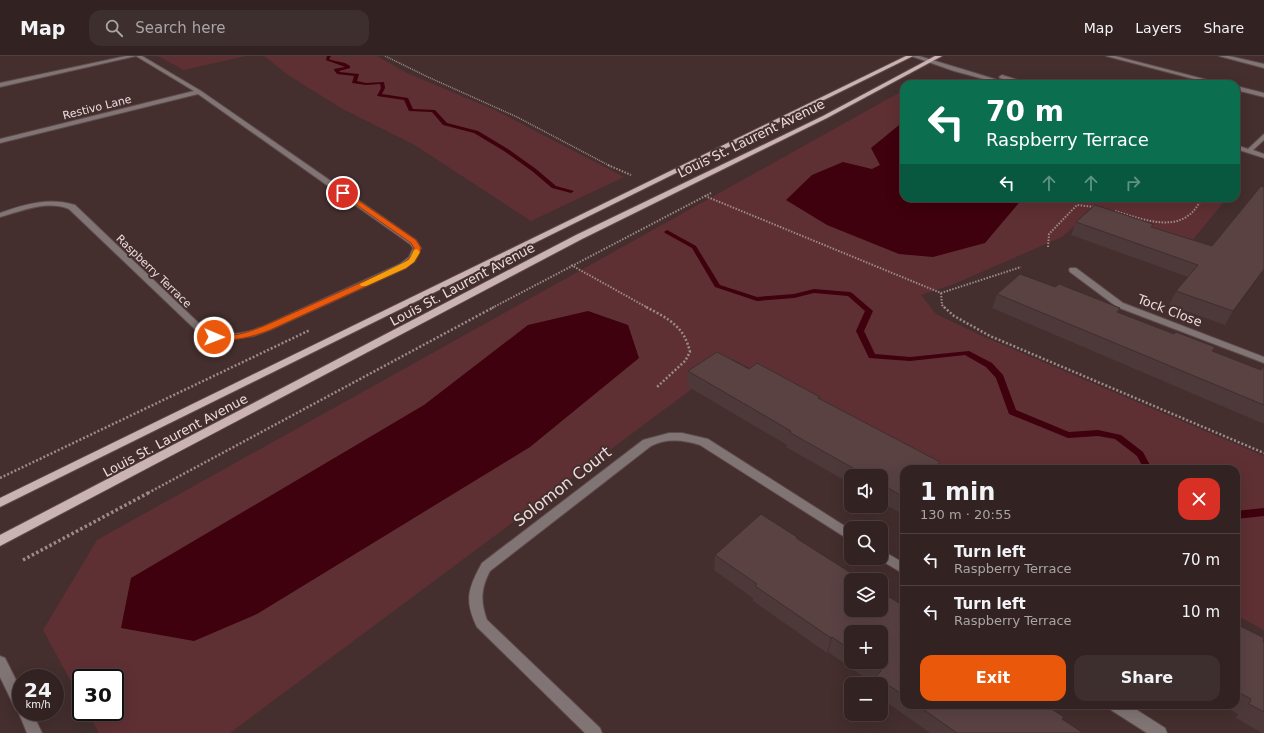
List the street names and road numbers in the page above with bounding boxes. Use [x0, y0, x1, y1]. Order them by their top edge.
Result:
street label: Restivo Lane [61, 93, 133, 122]
street label: Louis St. Laurent Avenue [675, 96, 827, 181]
street label: Raspberry Terrace [113, 232, 194, 311]
street label: Louis St. Laurent Avenue [387, 240, 537, 329]
street label: Tock Close [1134, 291, 1204, 330]
street label: Louis St. Laurent Avenue [100, 391, 250, 480]
street label: Solomon Court [510, 442, 615, 530]

